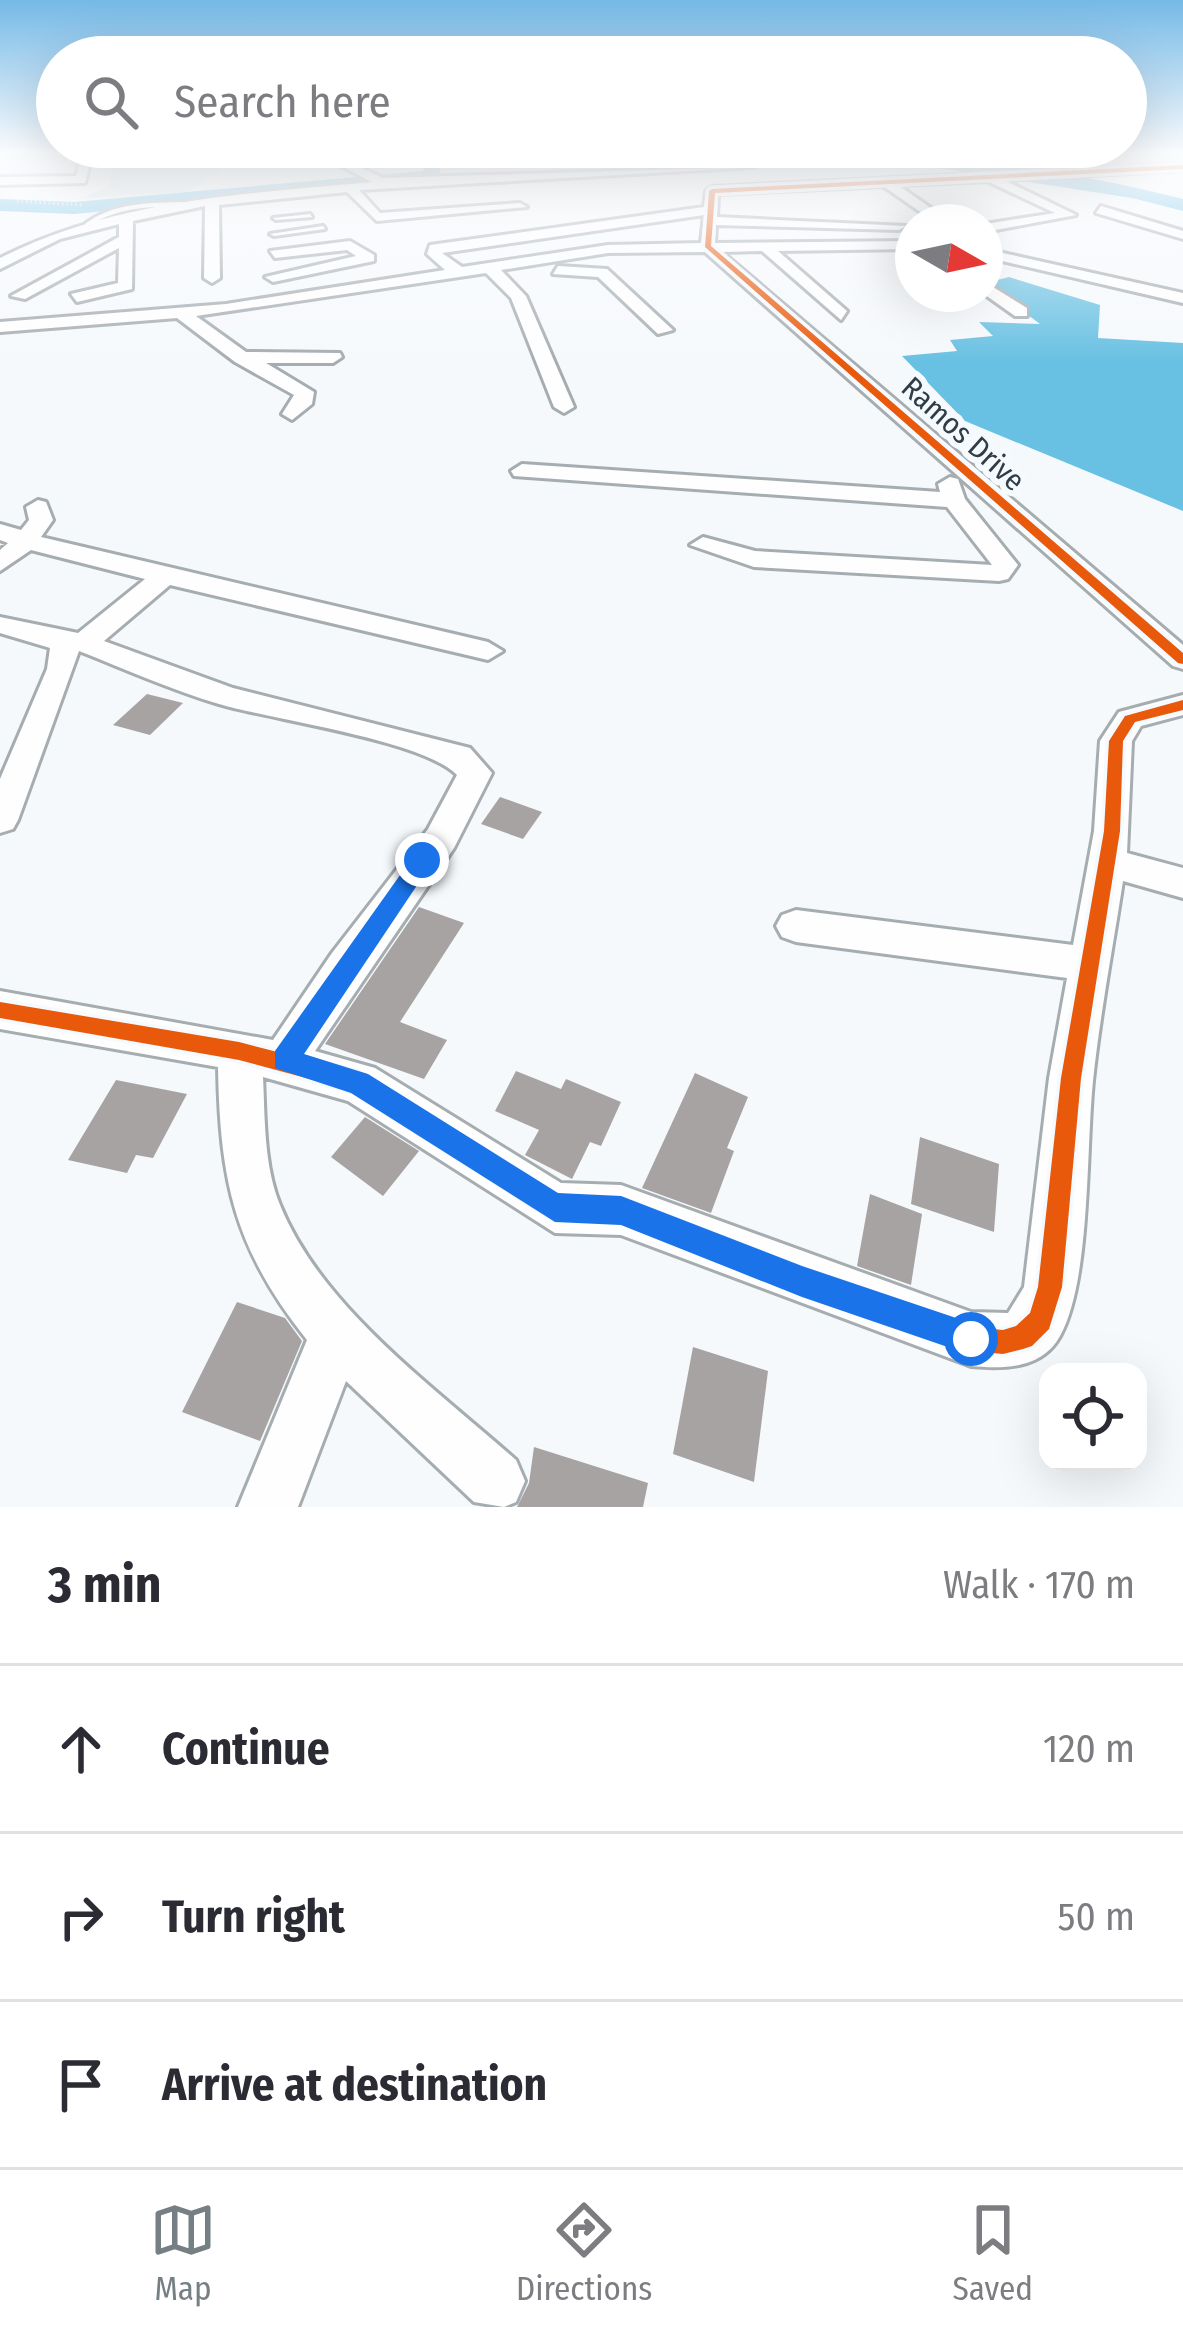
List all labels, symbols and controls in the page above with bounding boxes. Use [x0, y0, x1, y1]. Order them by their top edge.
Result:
search box [36, 36, 1147, 168]
icon: search [78, 69, 144, 135]
text: Search here [174, 75, 391, 129]
north arrow [895, 204, 1003, 312]
street label: Ramos Drive [894, 369, 1032, 499]
route end [395, 833, 449, 887]
route start [944, 1312, 998, 1366]
map controls [1039, 1363, 1147, 1471]
button: locate [1039, 1363, 1147, 1471]
text: 3 min [48, 1554, 162, 1616]
text: Walk · 170 m [943, 1562, 1135, 1608]
icon: ahead [48, 1716, 114, 1782]
text: Continue [162, 1722, 330, 1776]
text: 120 m [1043, 1726, 1135, 1772]
icon: right [48, 1884, 114, 1950]
text: Turn right [162, 1890, 345, 1944]
text: 50 m [1058, 1894, 1135, 1940]
icon: arrive [48, 2052, 114, 2118]
text: Arrive at destination [162, 2058, 547, 2112]
tab: Map [150, 2197, 216, 2309]
tab: Directions [516, 2197, 652, 2309]
tab: Saved [952, 2197, 1033, 2309]

